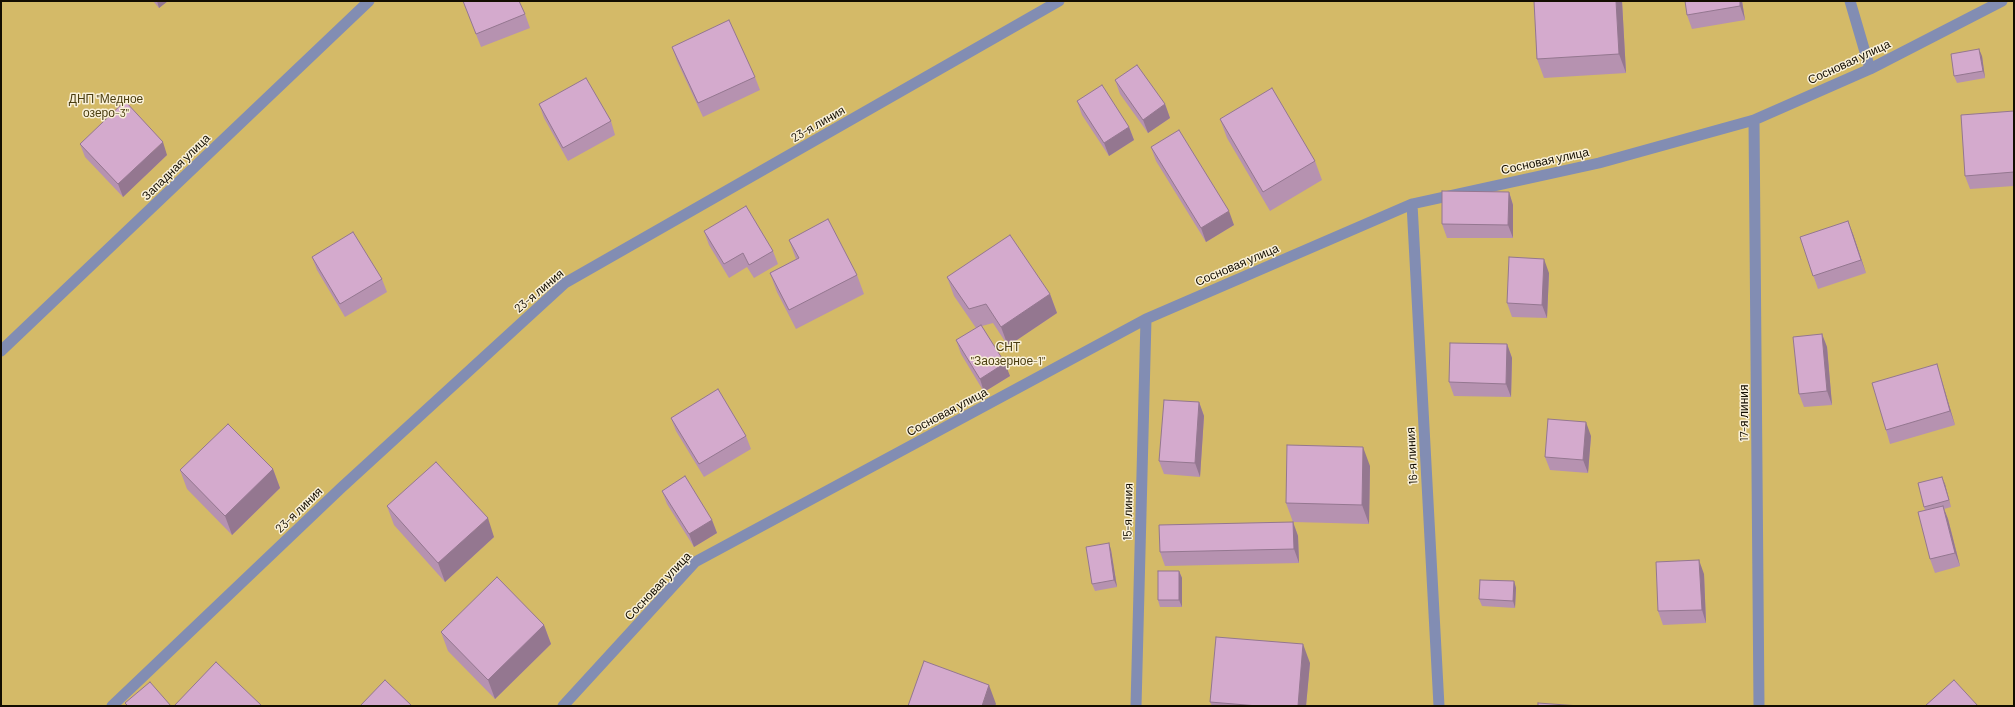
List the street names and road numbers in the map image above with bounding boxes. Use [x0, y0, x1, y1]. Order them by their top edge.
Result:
street label: Сосновая улица [1805, 37, 1893, 87]
street label: 23-я линия [789, 103, 847, 145]
street label: Западная улица [139, 131, 213, 203]
street label: Сосновая улица [1500, 145, 1590, 177]
street label: Сосновая улица [1193, 241, 1281, 289]
street label: 23-я линия [512, 266, 566, 316]
street label: 17-я линия [1737, 384, 1751, 442]
street label: Сосновая улица [904, 385, 990, 439]
street label: 16-я линия [1403, 427, 1421, 485]
street label: 15-я линия [1120, 483, 1136, 541]
street label: 23-я линия [273, 484, 325, 536]
street label: Сосновая улица [622, 549, 694, 623]

